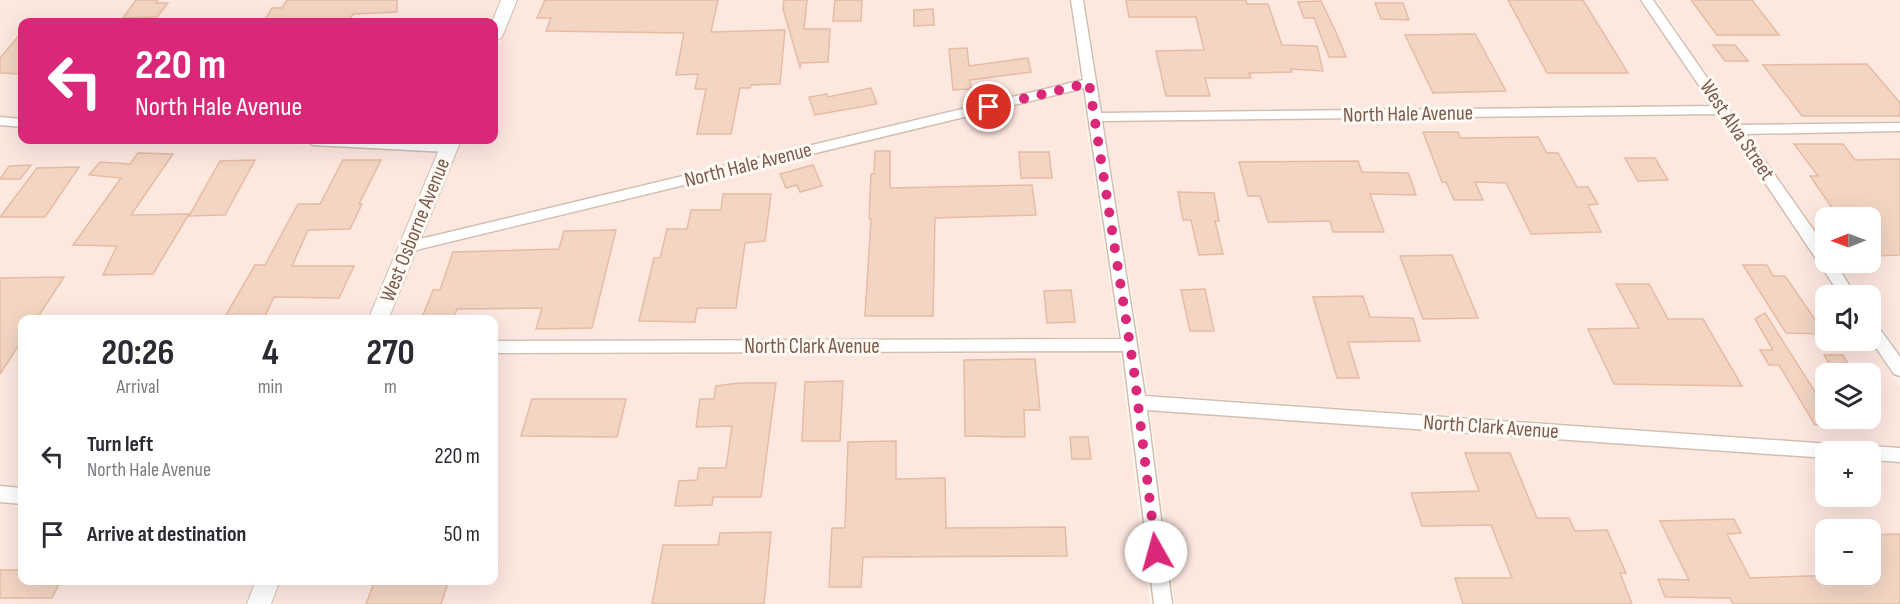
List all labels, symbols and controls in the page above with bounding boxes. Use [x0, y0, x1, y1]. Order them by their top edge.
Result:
text: 220 m [135, 40, 226, 91]
icon: left [36, 42, 114, 120]
street label: West Alva Street [1694, 75, 1780, 185]
pin [963, 81, 1014, 132]
icon: arrive [972, 90, 1005, 123]
text: North Hale Avenue [135, 91, 302, 123]
street label: North Hale Avenue [1343, 100, 1473, 128]
street label: North Hale Avenue [682, 137, 814, 193]
street label: West Osborne Avenue [375, 155, 455, 305]
north arrow [1815, 207, 1881, 273]
map controls [1815, 207, 1881, 585]
button: sound [1815, 285, 1881, 351]
text: 20:26 [101, 332, 175, 375]
text: 4 [262, 332, 279, 375]
text: 270 [366, 332, 415, 375]
street label: North Clark Avenue [744, 334, 880, 359]
button: layers [1815, 363, 1881, 429]
text: Arrival [116, 375, 159, 399]
text: min [258, 375, 283, 399]
text: m [384, 375, 397, 399]
street label: North Clark Avenue [1423, 410, 1559, 444]
text: Turn left [87, 431, 153, 458]
icon: left [36, 440, 69, 473]
button: + [1815, 441, 1881, 507]
text: 220 m [434, 443, 480, 470]
text: North Hale Avenue [87, 458, 211, 482]
icon: arrive [36, 518, 69, 551]
button: − [1815, 519, 1881, 585]
position arrow [1124, 520, 1188, 584]
text: Arrive at destination [87, 521, 246, 548]
text: 50 m [444, 521, 480, 548]

